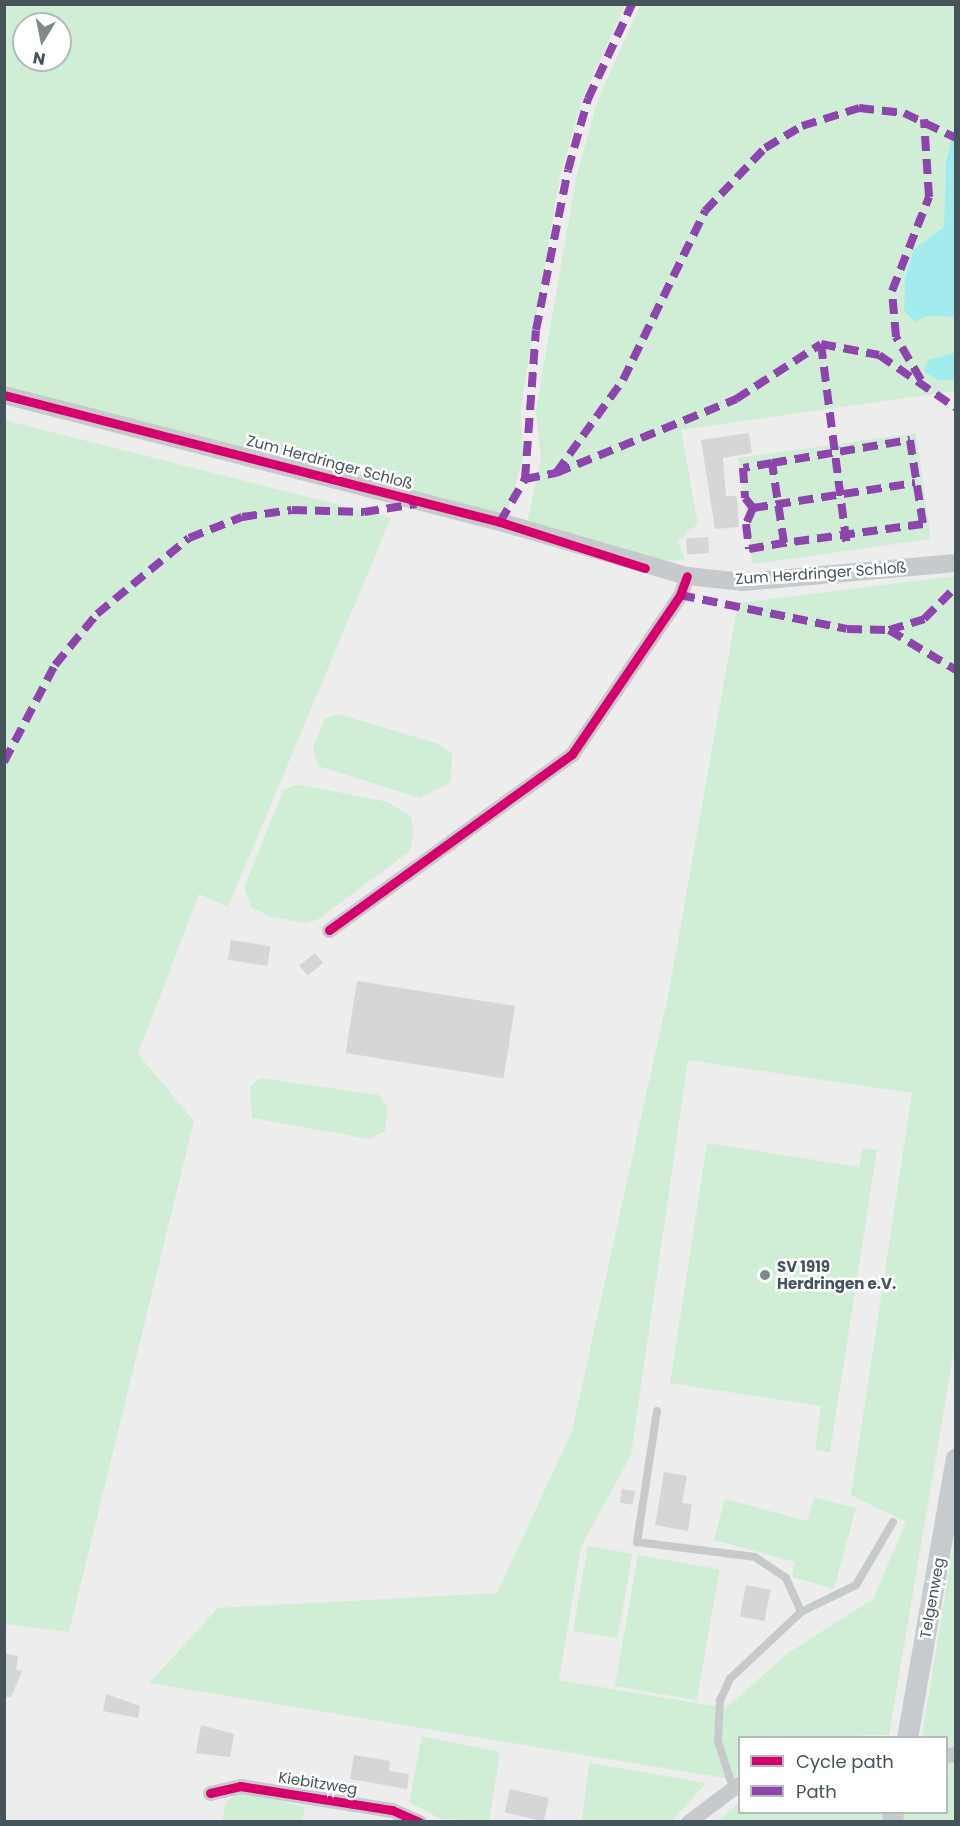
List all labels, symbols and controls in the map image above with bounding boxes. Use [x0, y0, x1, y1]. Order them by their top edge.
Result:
north arrow [12, 12, 72, 72]
text: N [31, 46, 47, 71]
street label: Zum Herdringer Schloß [245, 431, 415, 493]
street label: Zum Herdringer Schloß [735, 558, 907, 588]
place label: SV 1919 Herdringen e.V. [777, 1257, 896, 1292]
marker: SV 1919 Herdringen e.V. [758, 1268, 772, 1282]
street label: Telgenweg [916, 1556, 948, 1640]
legend [738, 1736, 948, 1814]
text: Cycle path [796, 1749, 894, 1774]
street label: Kiebitzweg [277, 1768, 359, 1798]
text: Path [796, 1779, 837, 1804]

